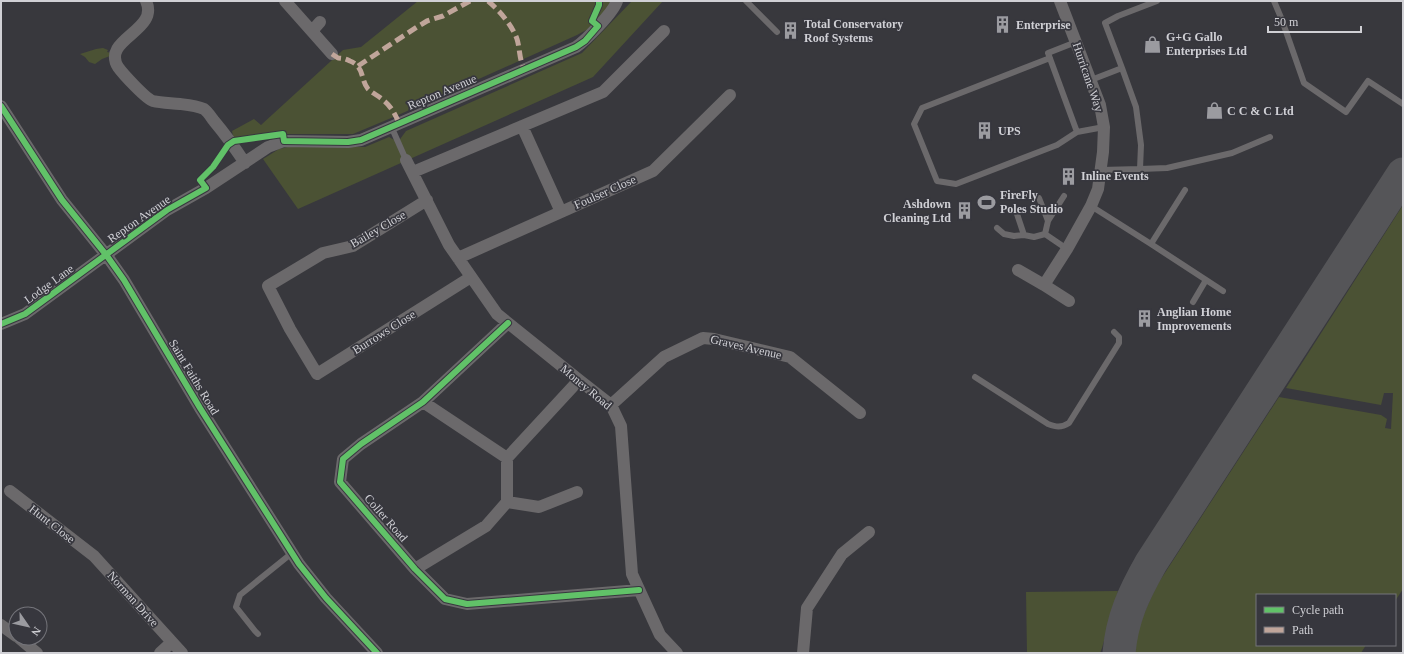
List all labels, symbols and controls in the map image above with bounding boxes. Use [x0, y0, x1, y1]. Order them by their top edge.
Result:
scale bar [1268, 8, 1361, 34]
building icon: Enterprise [993, 15, 1013, 35]
text: 50 m [1274, 15, 1299, 29]
place label: Total Conservatory Roof Systems [804, 17, 903, 45]
place label: Enterprise [1016, 18, 1071, 32]
building icon: Total Conservatory Roof Systems [781, 21, 801, 41]
place label: G+G Gallo Enterprises Ltd [1166, 30, 1247, 58]
shop icon: G+G Gallo Enterprises Ltd [1143, 34, 1163, 54]
street label: Hurricane Way [1070, 40, 1106, 114]
street label: Repton Avenue [405, 71, 479, 113]
shop icon: C C & C Ltd [1204, 101, 1224, 121]
place label: C C & C Ltd [1227, 104, 1294, 118]
building icon: UPS [975, 121, 995, 141]
place label: UPS [998, 124, 1021, 138]
building icon: Inline Events [1058, 166, 1078, 186]
place label: Inline Events [1081, 169, 1149, 183]
street label: Foulser Close [572, 172, 638, 212]
place label: FireFly Poles Studio [1000, 188, 1063, 216]
street label: Repton Avenue [105, 192, 173, 246]
sports icon: FireFly Poles Studio [977, 192, 997, 212]
place label: Ashdown Cleaning Ltd [883, 197, 951, 225]
building icon: Ashdown Cleaning Ltd [954, 201, 974, 221]
street label: Bailey Close [348, 208, 408, 250]
street label: Lodge Lane [22, 261, 76, 307]
place label: Anglian Home Improvements [1157, 305, 1232, 333]
street label: Burrows Close [350, 307, 418, 357]
building icon: Anglian Home Improvements [1134, 309, 1154, 329]
street label: Graves Avenue [709, 332, 783, 362]
street label: Saint Faiths Road [166, 337, 222, 417]
street label: Money Road [558, 362, 614, 412]
street label: Coller Road [362, 491, 410, 545]
street label: Hunt Close [26, 502, 78, 546]
street label: Norman Drive [104, 568, 162, 630]
legend [1256, 594, 1396, 646]
text: Cycle path [1292, 603, 1344, 617]
north arrow [8, 606, 48, 646]
text: Path [1292, 623, 1313, 637]
text: N [29, 625, 43, 638]

